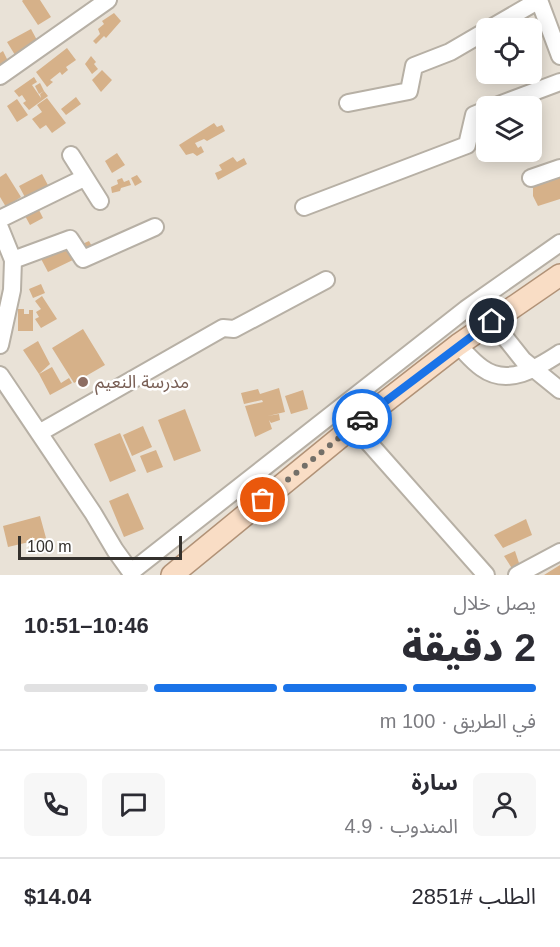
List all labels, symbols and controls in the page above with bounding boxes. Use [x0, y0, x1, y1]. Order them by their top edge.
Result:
map controls [476, 18, 542, 162]
button: locate [476, 18, 542, 84]
button: layers [476, 96, 542, 162]
pin [466, 295, 517, 346]
icon: home [475, 304, 508, 337]
place label: مدرسة النعيم [95, 372, 189, 395]
marker: مدرسة النعيم [76, 375, 90, 389]
courier [332, 389, 392, 449]
icon: car [346, 403, 379, 436]
pin [237, 474, 288, 525]
icon: bag [246, 483, 279, 516]
scale bar [18, 533, 182, 560]
text: 100 m [27, 538, 71, 555]
text: يصل خلال [453, 592, 536, 614]
text: 10:46–10:51 [24, 613, 149, 638]
text: 2 دقيقة [402, 626, 536, 669]
text: في الطريق · 100 m [380, 710, 536, 732]
text: سارة [412, 770, 458, 795]
button: phone [24, 773, 87, 836]
button: chat [102, 773, 165, 836]
button: person [473, 773, 536, 836]
text: المندوب · 4.9 [345, 815, 458, 837]
text: $14.04 [24, 884, 91, 909]
text: الطلب #2851 [411, 884, 536, 909]

